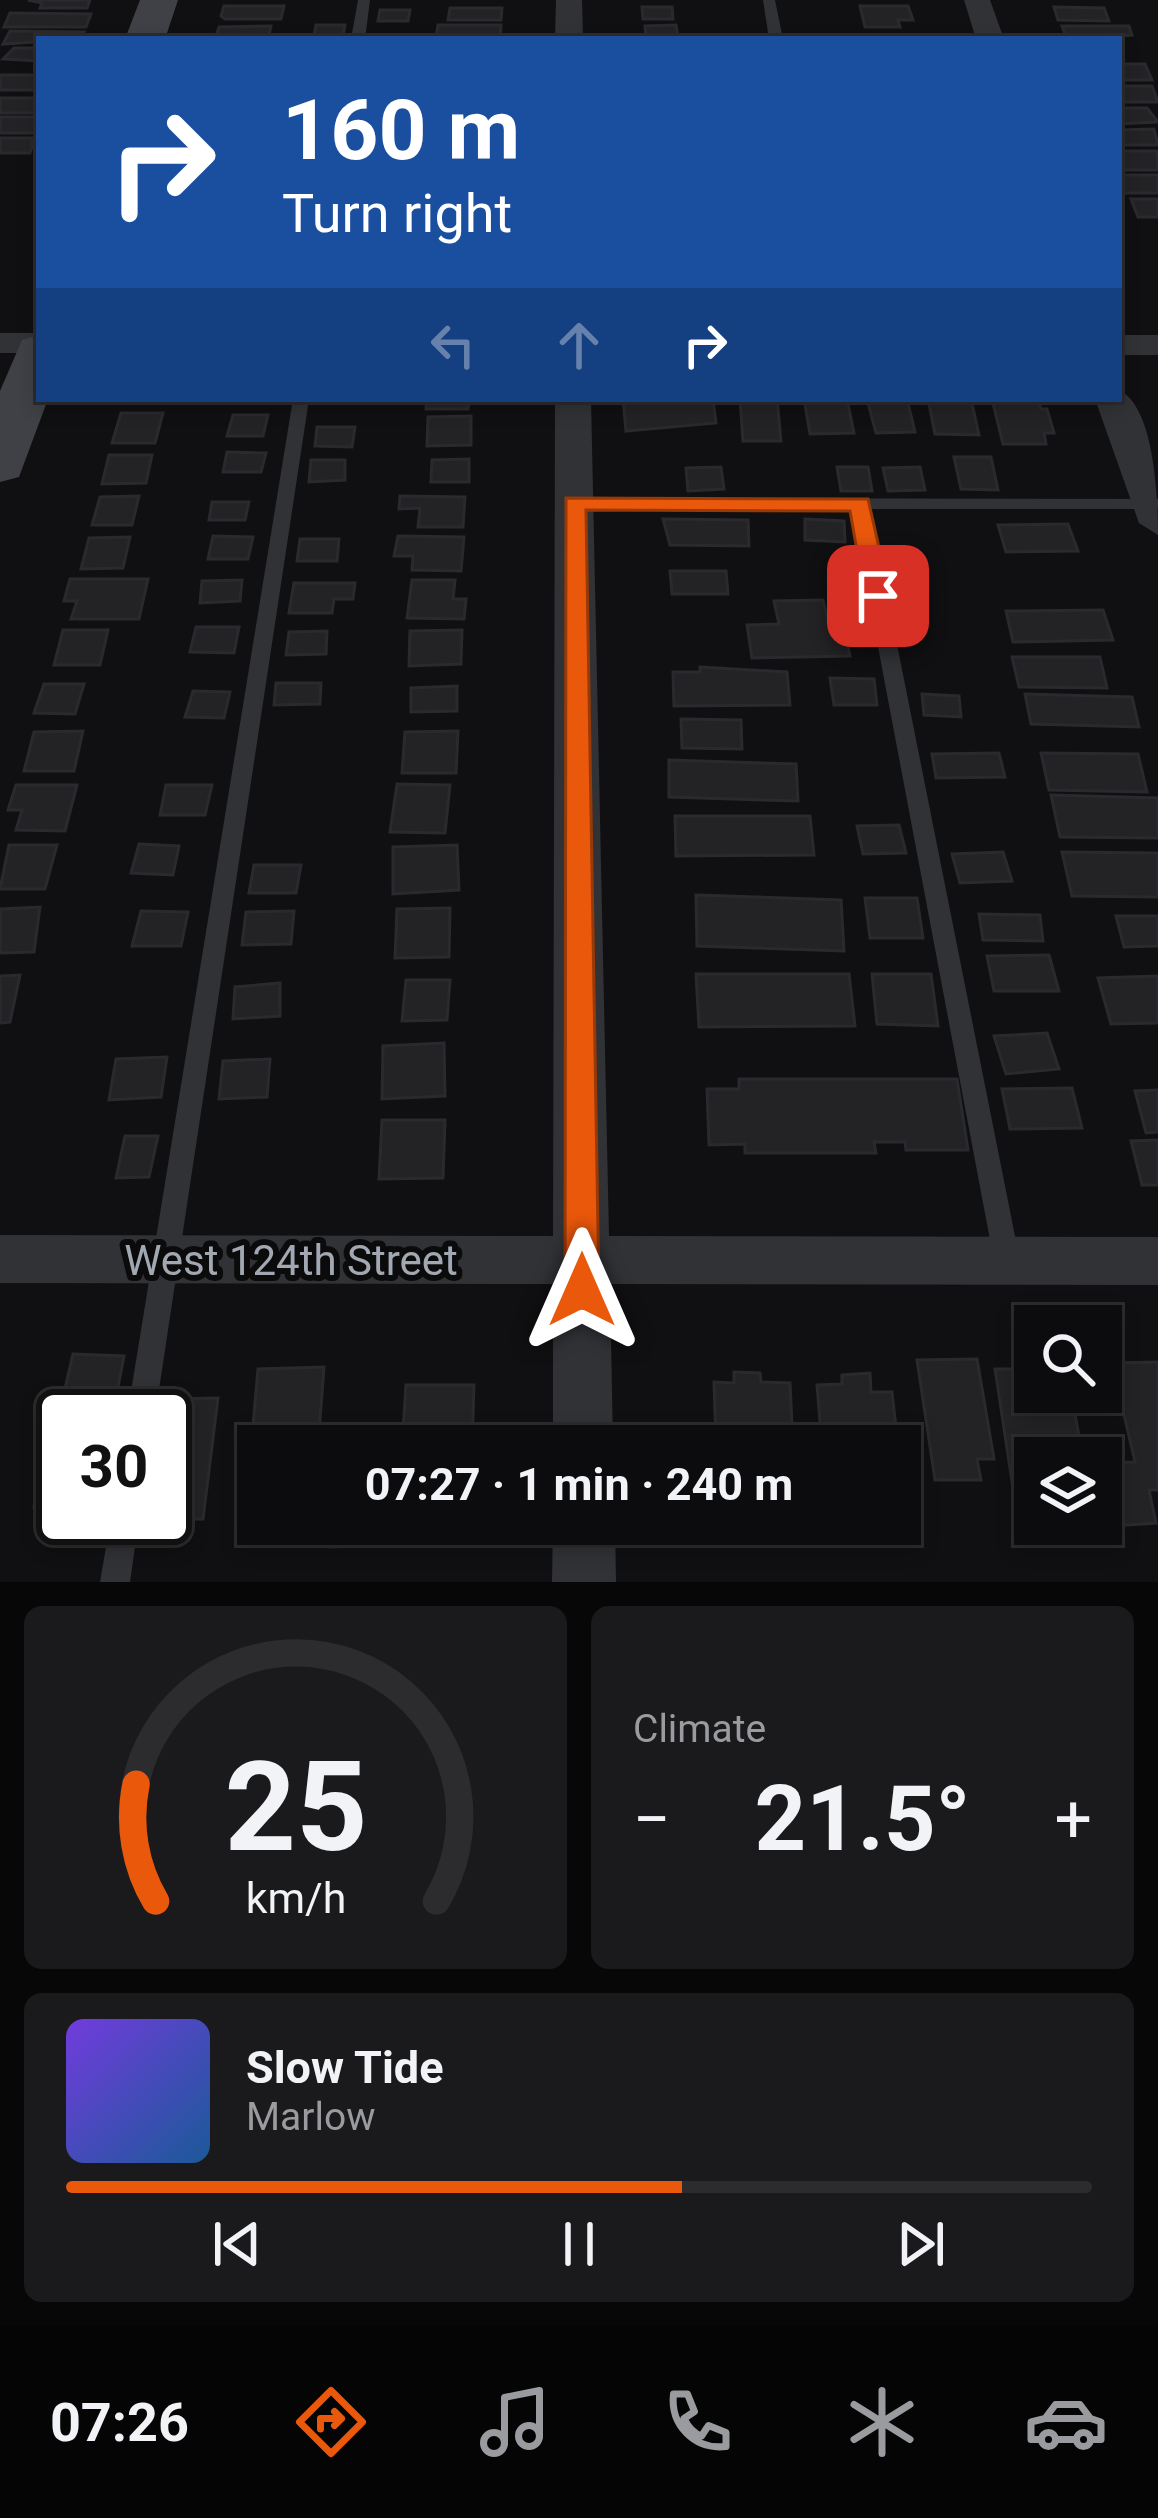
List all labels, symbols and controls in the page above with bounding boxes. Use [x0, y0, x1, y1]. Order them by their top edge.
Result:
text: 160 m [282, 81, 520, 180]
icon: right [84, 84, 240, 240]
text: Turn right [282, 182, 512, 245]
icon: left [420, 312, 486, 378]
icon: ahead [546, 312, 612, 378]
icon: right [672, 312, 738, 378]
pin [827, 545, 929, 647]
icon: arrive [845, 563, 911, 629]
position arrow [519, 1227, 645, 1353]
street label: West 124th Street [124, 1236, 458, 1285]
map controls [1014, 1305, 1122, 1545]
button: search [1014, 1305, 1122, 1413]
speed limit sign: 30 [36, 1389, 192, 1545]
button: layers [1014, 1437, 1122, 1545]
text: 07:27 · 1 min · 240 m [365, 1458, 793, 1511]
text: Climate [633, 1706, 766, 1752]
text: 25 [224, 1734, 367, 1880]
text: 21.5° [755, 1767, 971, 1872]
text: − [633, 1781, 671, 1858]
text: + [1055, 1781, 1092, 1858]
text: km/h [245, 1872, 346, 1922]
text: Slow Tide [246, 2041, 444, 2094]
text: Marlow [246, 2094, 376, 2140]
icon: previous [204, 2211, 270, 2277]
icon: pause [546, 2211, 612, 2277]
icon: next [888, 2211, 954, 2277]
icon: directions [289, 2380, 373, 2464]
icon: music [473, 2380, 557, 2464]
icon: phone [656, 2380, 740, 2464]
icon: climate [840, 2380, 924, 2464]
icon: car [1024, 2380, 1108, 2464]
text: 07:26 [50, 2391, 189, 2454]

